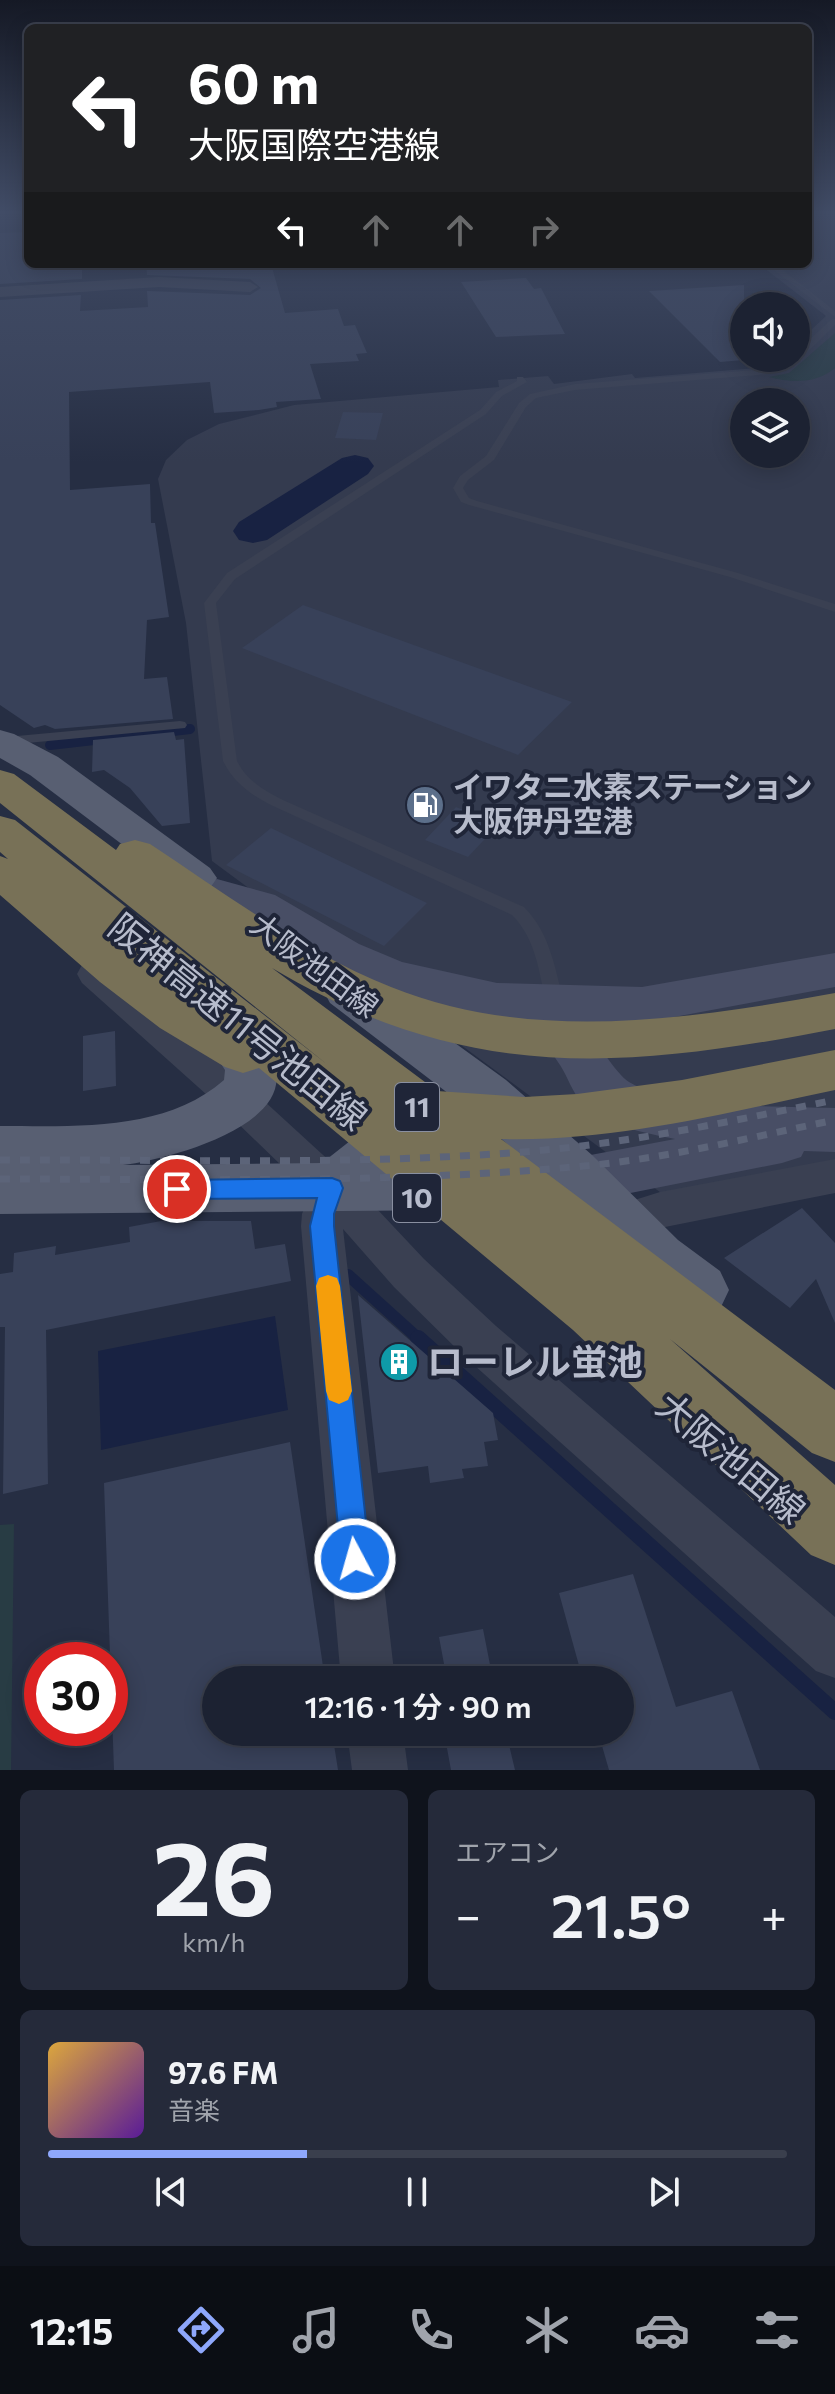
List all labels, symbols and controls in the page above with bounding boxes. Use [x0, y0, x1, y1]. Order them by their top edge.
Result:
text: 60 m [188, 47, 319, 116]
icon: left [56, 56, 160, 160]
text: 大阪国際空港線 [188, 121, 440, 165]
icon: left [270, 208, 314, 252]
icon: ahead [354, 208, 398, 252]
icon: ahead [438, 208, 482, 252]
icon: right [522, 208, 566, 252]
map controls [730, 292, 810, 468]
button: sound [730, 292, 810, 372]
button: layers [730, 388, 810, 468]
place label: イワタニ水素ステーション 大阪伊丹空港 [453, 767, 812, 838]
fuel station icon: イワタニ水素ステーション 大阪伊丹空港 [404, 784, 446, 826]
street label: 阪神高速11号池田線 [102, 903, 377, 1138]
street label: 大阪池田線 [244, 904, 387, 1024]
road number: 11 [395, 1083, 439, 1131]
pin [143, 1155, 211, 1223]
icon: arrive [155, 1167, 199, 1211]
road number: 10 [393, 1174, 441, 1222]
place label: ローレル蛍池 [427, 1338, 643, 1382]
building icon: ローレル蛍池 [378, 1341, 420, 1383]
street label: 大阪池田線 [649, 1382, 815, 1531]
position arrow [313, 1517, 397, 1601]
speed limit sign: 30 [24, 1642, 128, 1746]
text: 12:16 · 1 分 · 90 m [304, 1687, 532, 1724]
text: 26 [152, 1810, 275, 1937]
text: エアコン [456, 1836, 560, 1867]
text: 21.5° [551, 1877, 691, 1950]
text: − [456, 1887, 481, 1941]
text: + [761, 1887, 787, 1941]
text: km/h [182, 1926, 245, 1957]
text: 97.6 FM [168, 2053, 278, 2090]
text: 音楽 [168, 2094, 220, 2125]
icon: previous [149, 2170, 193, 2214]
icon: pause [395, 2170, 439, 2214]
icon: next [642, 2170, 686, 2214]
icon: directions [173, 2302, 229, 2358]
icon: music [288, 2302, 344, 2358]
icon: phone [403, 2302, 459, 2358]
icon: climate [519, 2302, 575, 2358]
icon: car [634, 2302, 690, 2358]
icon: filters [749, 2302, 805, 2358]
text: 12:15 [30, 2308, 113, 2352]

